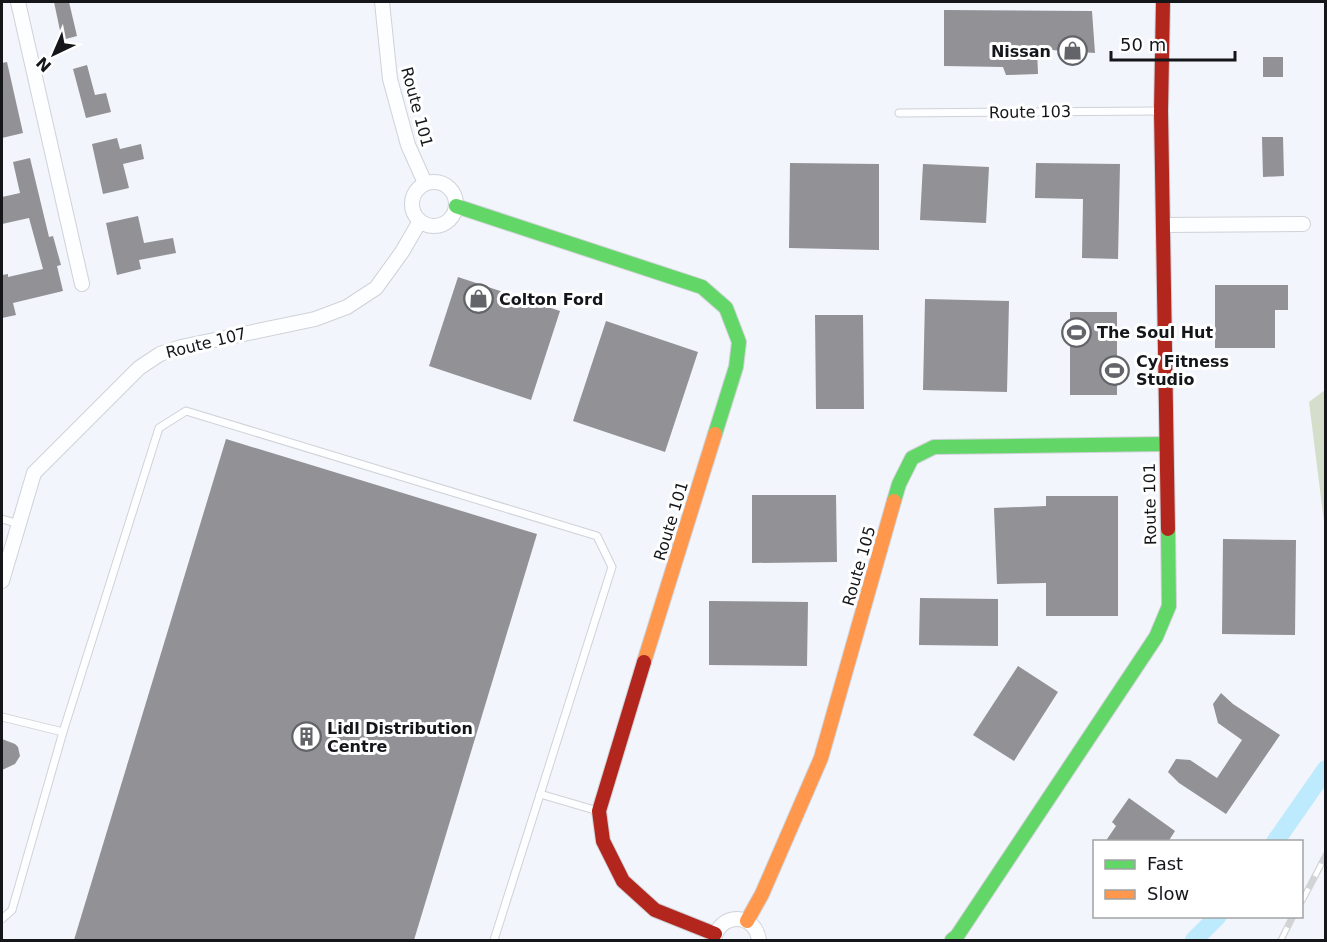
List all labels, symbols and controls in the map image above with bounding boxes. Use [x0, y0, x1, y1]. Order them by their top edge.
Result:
north arrow [24, 24, 84, 84]
scale bar [1111, 24, 1236, 62]
text: 50 m [1120, 34, 1166, 55]
shop icon: Nissan [1056, 35, 1088, 67]
place label: Nissan [991, 42, 1051, 61]
text: N [33, 53, 55, 76]
street label: Route 101 [397, 65, 437, 149]
street label: Route 103 [989, 102, 1071, 122]
shop icon: Colton Ford [462, 283, 494, 315]
place label: Colton Ford [499, 290, 603, 309]
sports icon: The Soul Hut [1060, 316, 1092, 348]
place label: The Soul Hut [1097, 323, 1213, 342]
street label: Route 107 [164, 324, 248, 362]
place label: Cy Fitness Studio [1136, 352, 1229, 389]
sports icon: Cy Fitness Studio [1099, 354, 1131, 386]
street label: Route 101 [1140, 463, 1160, 545]
street label: Route 101 [650, 479, 692, 563]
street label: Route 105 [839, 524, 879, 608]
place label: Lidl Distribution Centre [327, 719, 473, 756]
building icon: Lidl Distribution Centre [290, 721, 322, 753]
legend [1093, 840, 1303, 918]
text: Fast [1147, 853, 1183, 874]
text: Slow [1147, 883, 1189, 904]

